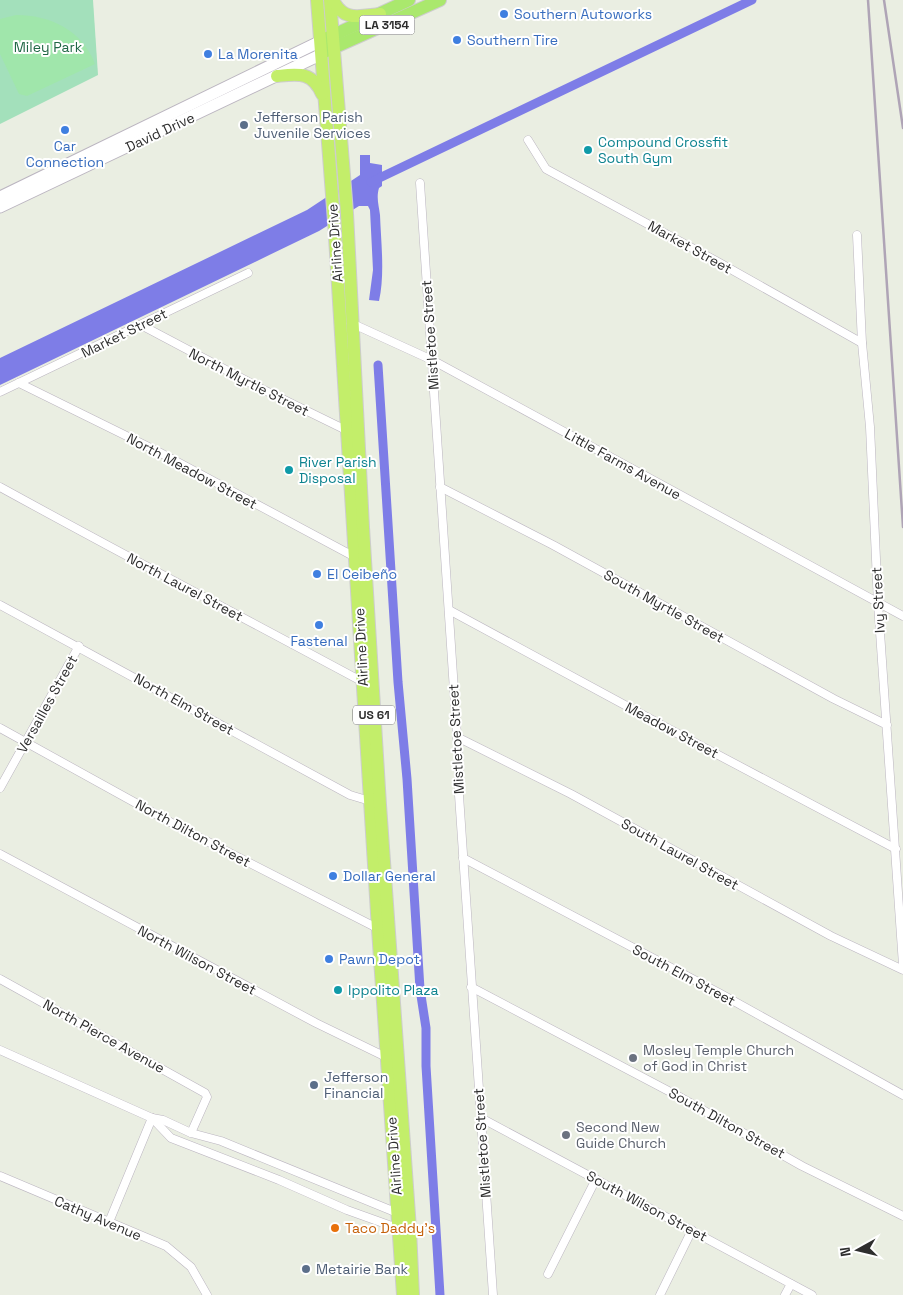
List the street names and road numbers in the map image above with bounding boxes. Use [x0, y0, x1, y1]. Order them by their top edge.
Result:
road number: LA 3154 [360, 16, 414, 34]
street label: David Drive [123, 108, 197, 156]
street label: Airline Drive [323, 203, 347, 283]
street label: Market Street [645, 216, 735, 278]
street label: Mistletoe Street [417, 279, 443, 391]
street label: Market Street [78, 304, 170, 362]
street label: North Myrtle Street [186, 344, 312, 420]
street label: Little Farms Avenue [562, 425, 684, 503]
street label: North Meadow Street [124, 429, 260, 513]
street label: North Laurel Street [124, 549, 246, 625]
street label: South Myrtle Street [601, 565, 727, 647]
street label: Ivy Street [867, 567, 889, 633]
street label: Airline Drive [350, 607, 372, 687]
street label: Versailles Street [13, 652, 81, 756]
street label: North Elm Street [131, 669, 237, 739]
street label: Mistletoe Street [444, 684, 468, 794]
street label: Meadow Street [622, 698, 722, 762]
road number: US 61 [353, 706, 395, 724]
street label: North Dilton Street [132, 795, 254, 871]
street label: South Laurel Street [618, 814, 742, 894]
street label: North Wilson Street [135, 921, 259, 999]
street label: South Elm Street [629, 940, 739, 1010]
street label: North Pierce Avenue [40, 995, 168, 1077]
street label: South Dilton Street [666, 1084, 788, 1162]
street label: Mistletoe Street [469, 1087, 495, 1199]
street label: Airline Drive [382, 1116, 406, 1196]
street label: South Wilson Street [583, 1166, 711, 1246]
street label: Cathy Avenue [52, 1192, 144, 1244]

